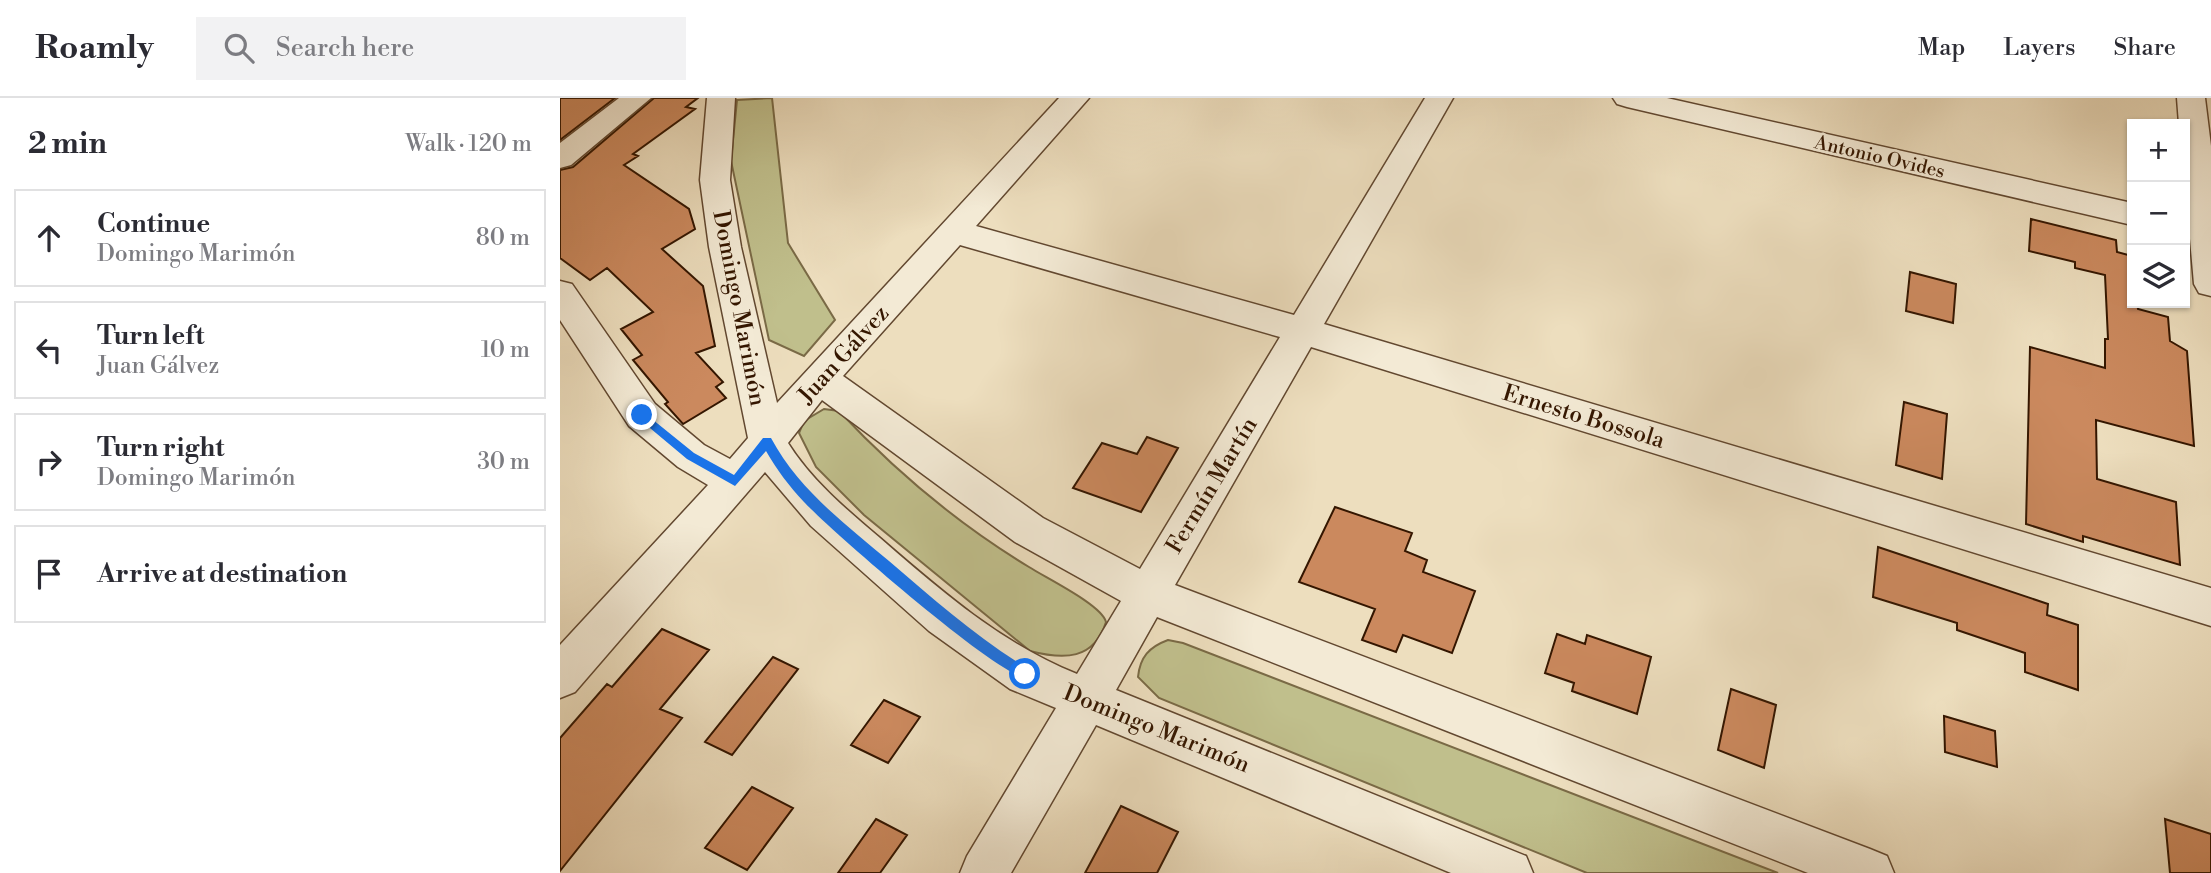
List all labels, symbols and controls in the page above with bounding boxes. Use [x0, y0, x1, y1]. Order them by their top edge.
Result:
search box [196, 17, 686, 80]
text: Roamly [35, 28, 154, 69]
icon: search [220, 29, 258, 67]
text: Search here [276, 32, 414, 64]
text: Map [1918, 33, 1965, 63]
text: Layers [2003, 33, 2075, 63]
text: Share [2113, 33, 2176, 63]
map controls [2127, 119, 2190, 308]
button: + [2127, 119, 2190, 182]
text: 2 min [28, 125, 107, 163]
text: Walk · 120 m [405, 130, 532, 158]
street label: Antonio Ovides [1811, 130, 1947, 184]
button: − [2127, 182, 2190, 245]
text: Continue [97, 208, 210, 240]
street label: Domingo Marimón [706, 208, 772, 409]
icon: ahead [30, 219, 68, 257]
text: 80 m [476, 224, 530, 252]
text: Domingo Marimón [97, 240, 296, 268]
button: layers [2127, 245, 2190, 308]
street label: Juan Gálvez [792, 300, 895, 410]
text: Turn left [97, 320, 205, 352]
icon: left [30, 331, 68, 369]
text: 10 m [481, 336, 530, 364]
text: Juan Gálvez [97, 352, 219, 380]
street label: Ernesto Bossola [1499, 379, 1668, 455]
route end [626, 399, 657, 430]
street label: Fermín Martín [1160, 412, 1264, 559]
text: Turn right [97, 432, 225, 464]
icon: right [30, 443, 68, 481]
text: 30 m [477, 448, 530, 476]
text: Domingo Marimón [97, 464, 296, 492]
icon: arrive [30, 555, 68, 593]
text: Arrive at destination [97, 558, 347, 590]
route start [1009, 658, 1040, 689]
street label: Domingo Marimón [1059, 679, 1254, 779]

